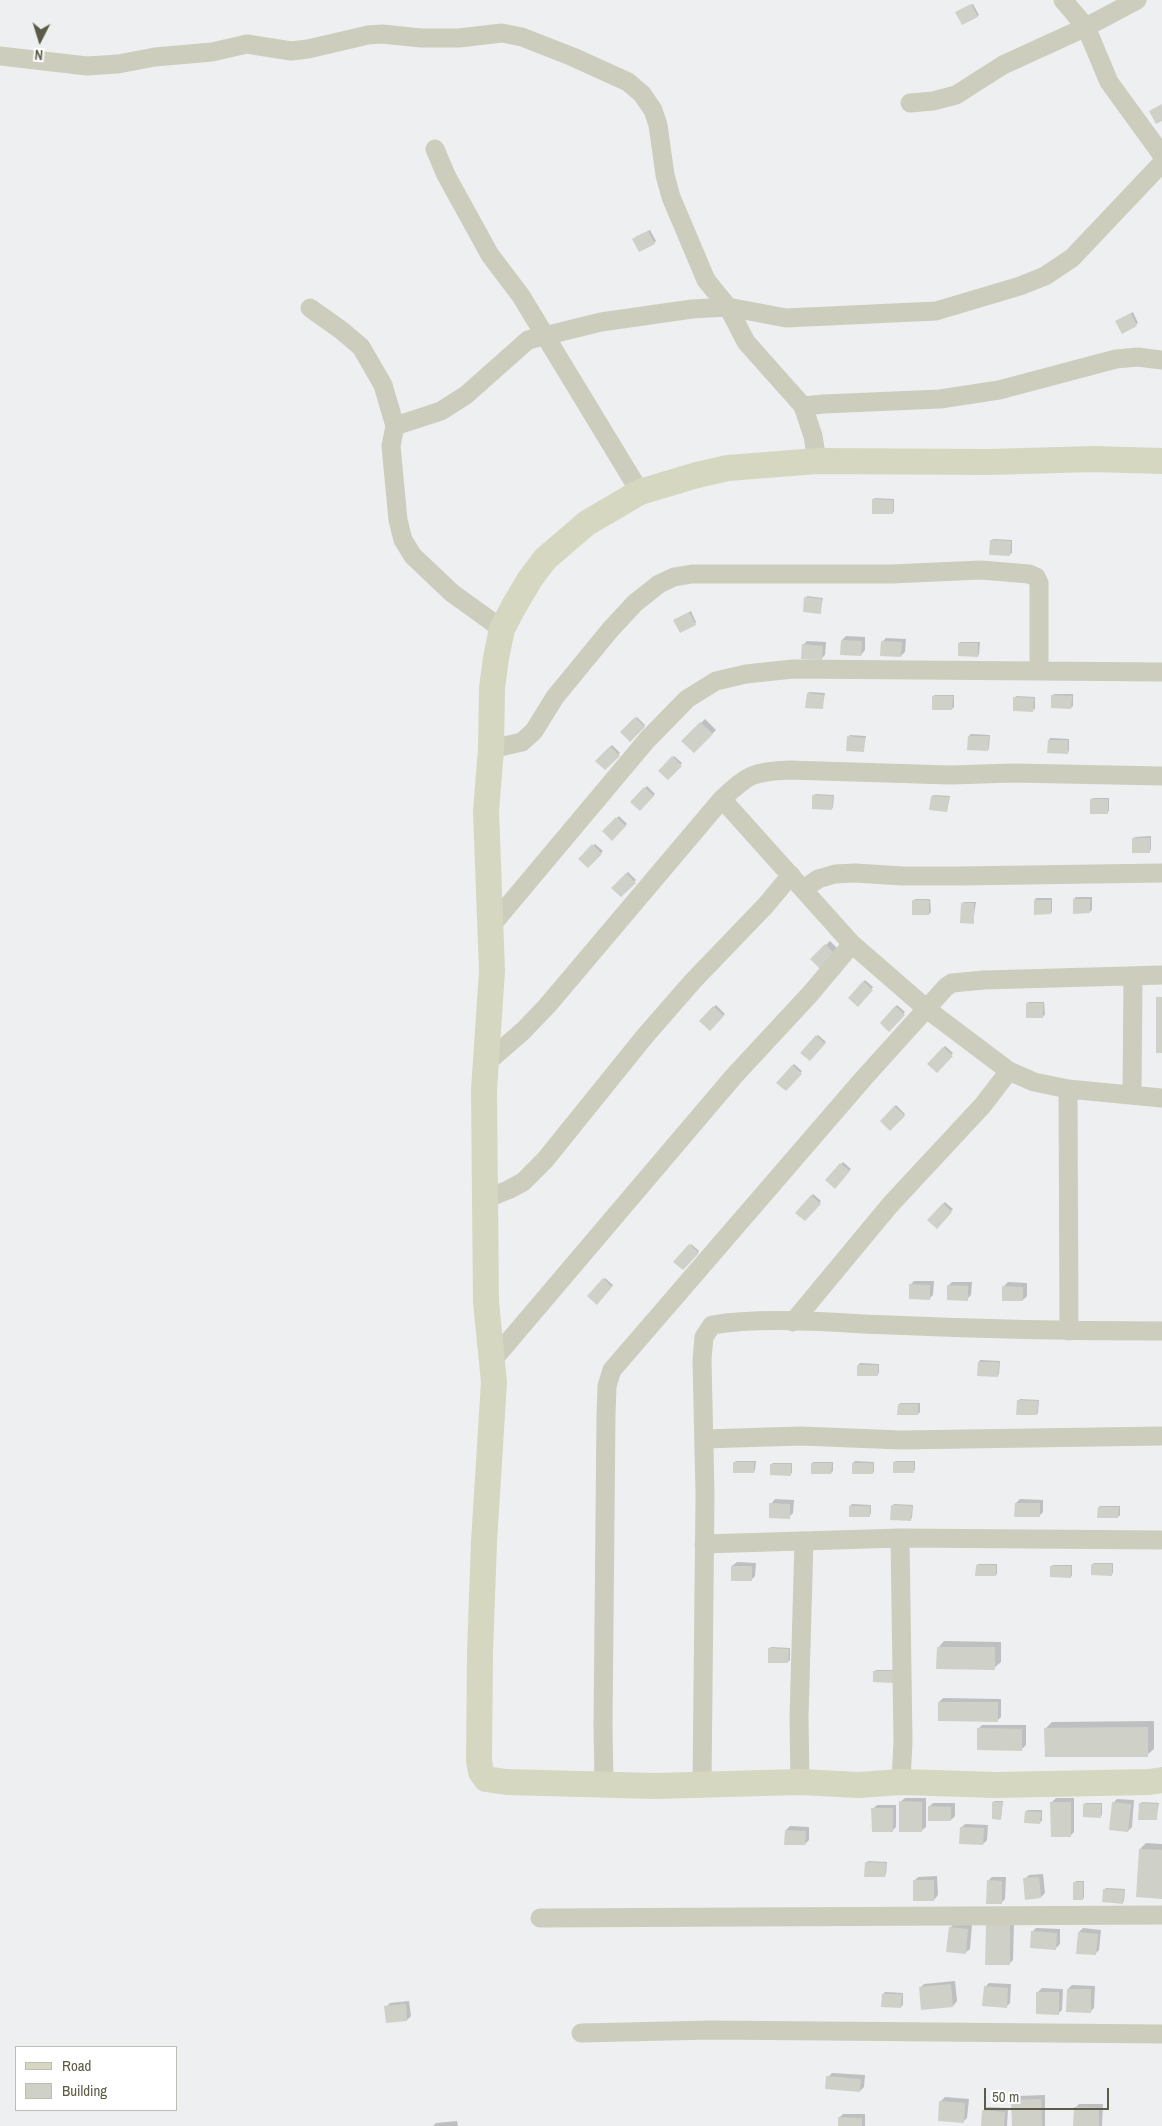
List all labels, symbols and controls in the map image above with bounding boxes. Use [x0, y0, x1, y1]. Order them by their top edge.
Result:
north arrow [15, 15, 65, 65]
text: N [34, 46, 44, 64]
legend [15, 2046, 178, 2111]
text: Road [62, 2055, 91, 2076]
scale bar [987, 2078, 1112, 2110]
text: Building [62, 2080, 107, 2101]
text: 50 m [992, 2086, 1019, 2107]

